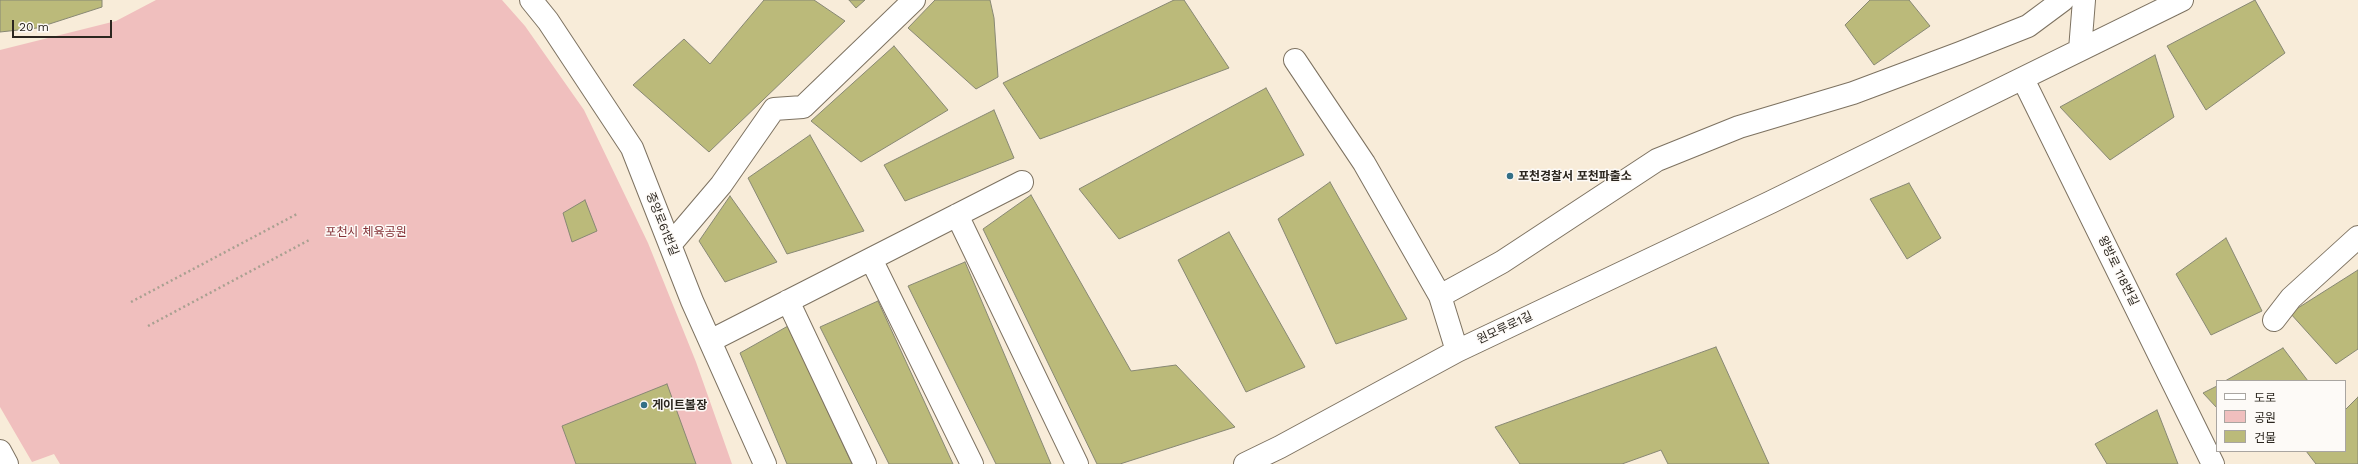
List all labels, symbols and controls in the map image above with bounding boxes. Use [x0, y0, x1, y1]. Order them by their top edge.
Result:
scale bar [14, 12, 114, 38]
text: 20 m [19, 20, 49, 34]
place label: 포천경찰서 포천파출소 [1518, 169, 1632, 183]
marker: 포천경찰서 포천파출소 [1505, 171, 1515, 181]
street label: 중앙로61번길 [643, 190, 681, 258]
park label: 포천시 체육공원 [325, 225, 407, 239]
street label: 왕방로 118번길 [2095, 234, 2141, 308]
street label: 원모루로1길 [1475, 309, 1535, 347]
legend [2216, 380, 2346, 452]
text: 도로 [2254, 391, 2276, 405]
place label: 게이트볼장 [652, 398, 707, 412]
marker: 게이트볼장 [639, 400, 649, 410]
text: 공원 [2254, 411, 2276, 425]
text: 건물 [2254, 431, 2276, 445]

